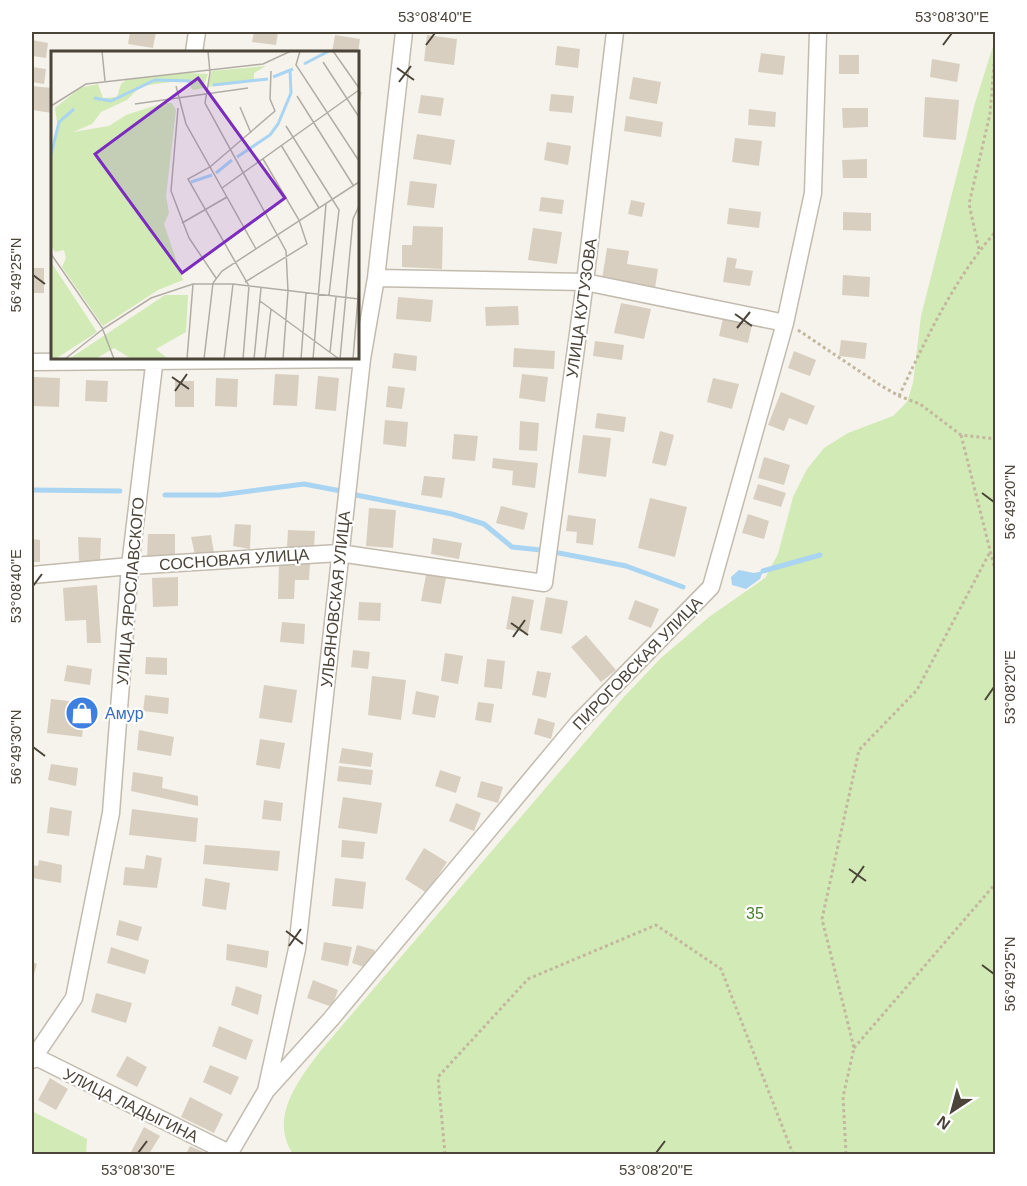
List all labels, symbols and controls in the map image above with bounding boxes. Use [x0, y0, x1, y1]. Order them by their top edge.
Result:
text: 53°08'40"E [398, 8, 472, 25]
text: 53°08'30"E [915, 8, 989, 25]
inset map [51, 51, 358, 358]
text: 56°49'25"N [7, 237, 24, 313]
street label: УЛИЦА КУТУЗОВА [563, 237, 600, 379]
text: 56°49'20"N [1001, 464, 1018, 540]
street label: УЛИЦА ЯРОСЛАВСКОГО [114, 496, 147, 686]
street label: УЛЬЯНОВСКАЯ УЛИЦА [318, 510, 353, 688]
street label: СОСНОВАЯ УЛИЦА [159, 546, 310, 573]
text: 53°08'40"E [7, 549, 24, 623]
street label: ПИРОГОВСКАЯ УЛИЦА [569, 593, 705, 733]
text: 53°08'20"E [1001, 650, 1018, 724]
shop icon: Амур [64, 695, 100, 731]
place label: Амур [105, 705, 144, 722]
text: 56°49'30"N [7, 709, 24, 785]
park label: 35 [746, 905, 764, 922]
text: 56°49'25"N [1001, 936, 1018, 1012]
street label: УЛИЦА ЛАДЫГИНА [61, 1065, 201, 1146]
north arrow [922, 1081, 982, 1141]
text: N [934, 1112, 953, 1133]
text: 53°08'30"E [101, 1161, 175, 1178]
text: 53°08'20"E [619, 1161, 693, 1178]

